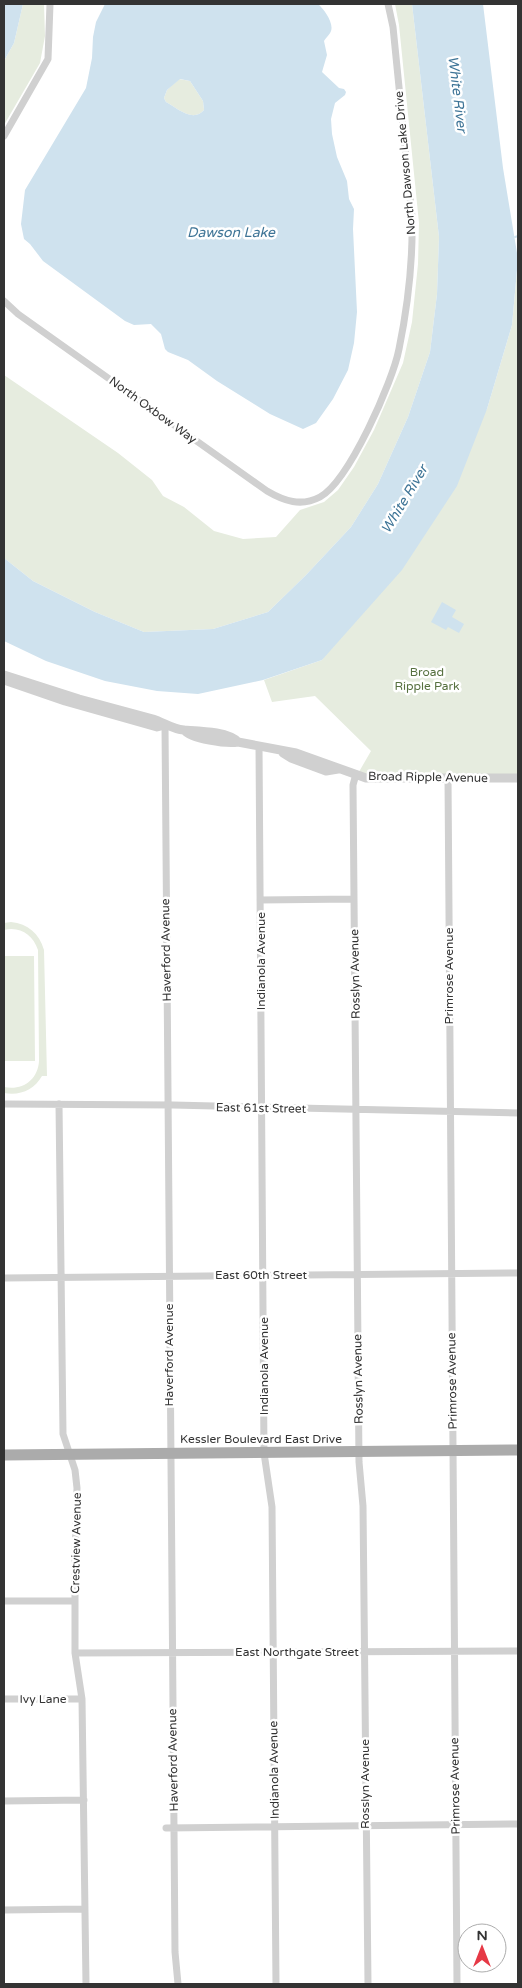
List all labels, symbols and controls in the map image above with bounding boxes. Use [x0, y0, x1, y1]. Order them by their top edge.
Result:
water label: White River [444, 55, 471, 135]
street label: North Dawson Lake Drive [392, 90, 418, 236]
water label: Dawson Lake [187, 224, 276, 241]
street label: North Oxbow Way [107, 374, 200, 447]
water label: White River [377, 460, 432, 537]
park label: Broad Ripple Park [394, 665, 460, 693]
street label: Broad Ripple Avenue [368, 769, 488, 785]
street label: Haverford Avenue [158, 898, 174, 1002]
street label: Indianola Avenue [254, 912, 268, 1010]
street label: Primrose Avenue [442, 927, 456, 1024]
street label: Rosslyn Avenue [347, 929, 363, 1019]
street label: East 61st Street [216, 1100, 307, 1116]
street label: East 60th Street [215, 1268, 307, 1282]
street label: Haverford Avenue [162, 1303, 176, 1406]
street label: Indianola Avenue [257, 1317, 271, 1415]
street label: Primrose Avenue [444, 1332, 460, 1430]
street label: Rosslyn Avenue [350, 1334, 366, 1424]
street label: Kessler Boulevard East Drive [180, 1432, 342, 1446]
street label: Crestview Avenue [68, 1492, 84, 1594]
street label: East Northgate Street [235, 1645, 359, 1659]
street label: Ivy Lane [20, 1692, 67, 1706]
street label: Haverford Avenue [165, 1708, 181, 1812]
street label: Indianola Avenue [266, 1721, 282, 1819]
street label: Primrose Avenue [447, 1737, 463, 1835]
street label: Rosslyn Avenue [358, 1739, 372, 1829]
north arrow [457, 1923, 507, 1973]
text: N [476, 1927, 488, 1944]

